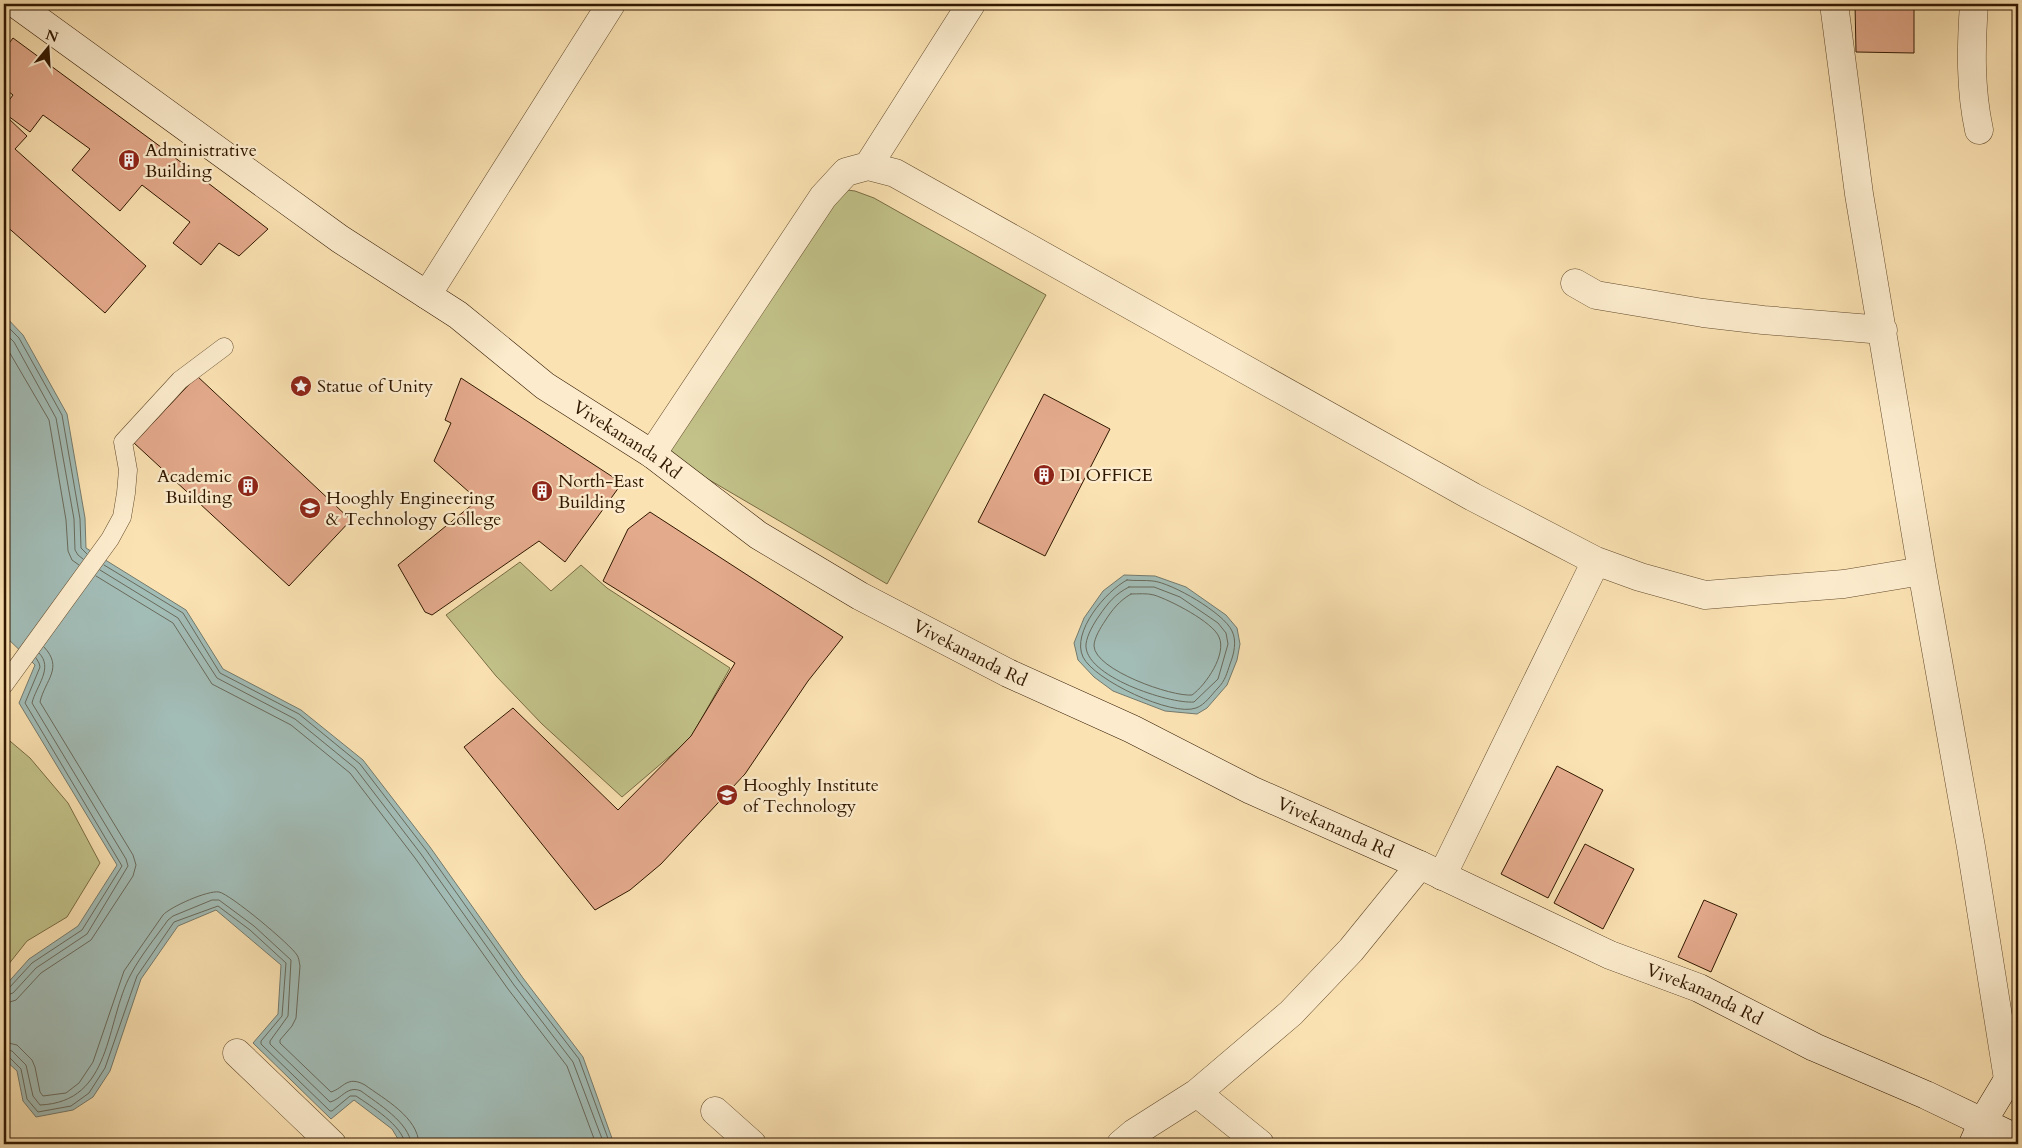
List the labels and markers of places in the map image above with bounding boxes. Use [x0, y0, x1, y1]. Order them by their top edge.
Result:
place label: Administrative Building [145, 138, 257, 184]
building icon: Administrative Building [117, 148, 141, 172]
place icon: Statue of Unity [289, 374, 313, 398]
place label: Statue of Unity [317, 374, 434, 399]
building icon: DI OFFICE [1032, 463, 1056, 487]
place label: DI OFFICE [1060, 463, 1153, 488]
place label: Academic Building [157, 464, 233, 510]
place label: North-East Building [558, 469, 644, 515]
building icon: Academic Building [236, 474, 260, 498]
building icon: North-East Building [530, 479, 554, 503]
place label: Hooghly Engineering & Technology College [326, 486, 501, 532]
school or university icon: Hooghly Engineering & Technology College [298, 496, 322, 520]
place label: Hooghly Institute of Technology [743, 773, 879, 819]
school or university icon: Hooghly Institute of Technology [715, 783, 739, 807]

